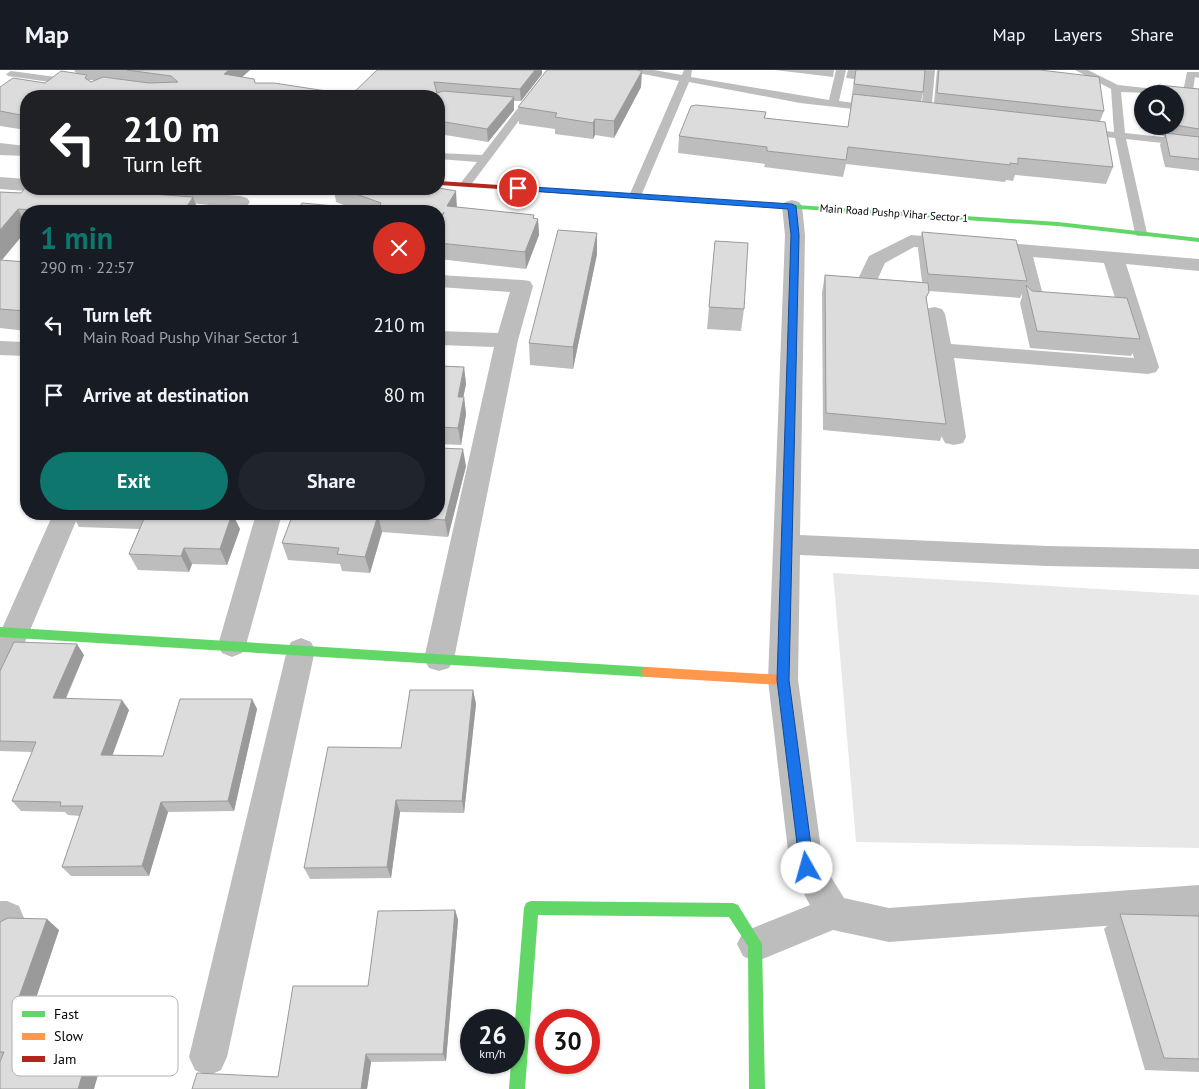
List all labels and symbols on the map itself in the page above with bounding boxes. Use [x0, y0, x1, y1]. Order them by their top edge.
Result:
pin [497, 167, 539, 209]
street label: Main Road Pushp Vihar Sector 1 [819, 201, 969, 225]
position arrow [780, 841, 832, 893]
legend [12, 996, 178, 1076]
text: Fast [54, 1005, 79, 1023]
speed limit sign: 30 [535, 1009, 600, 1074]
text: Slow [54, 1027, 84, 1045]
text: Jam [53, 1050, 76, 1068]

